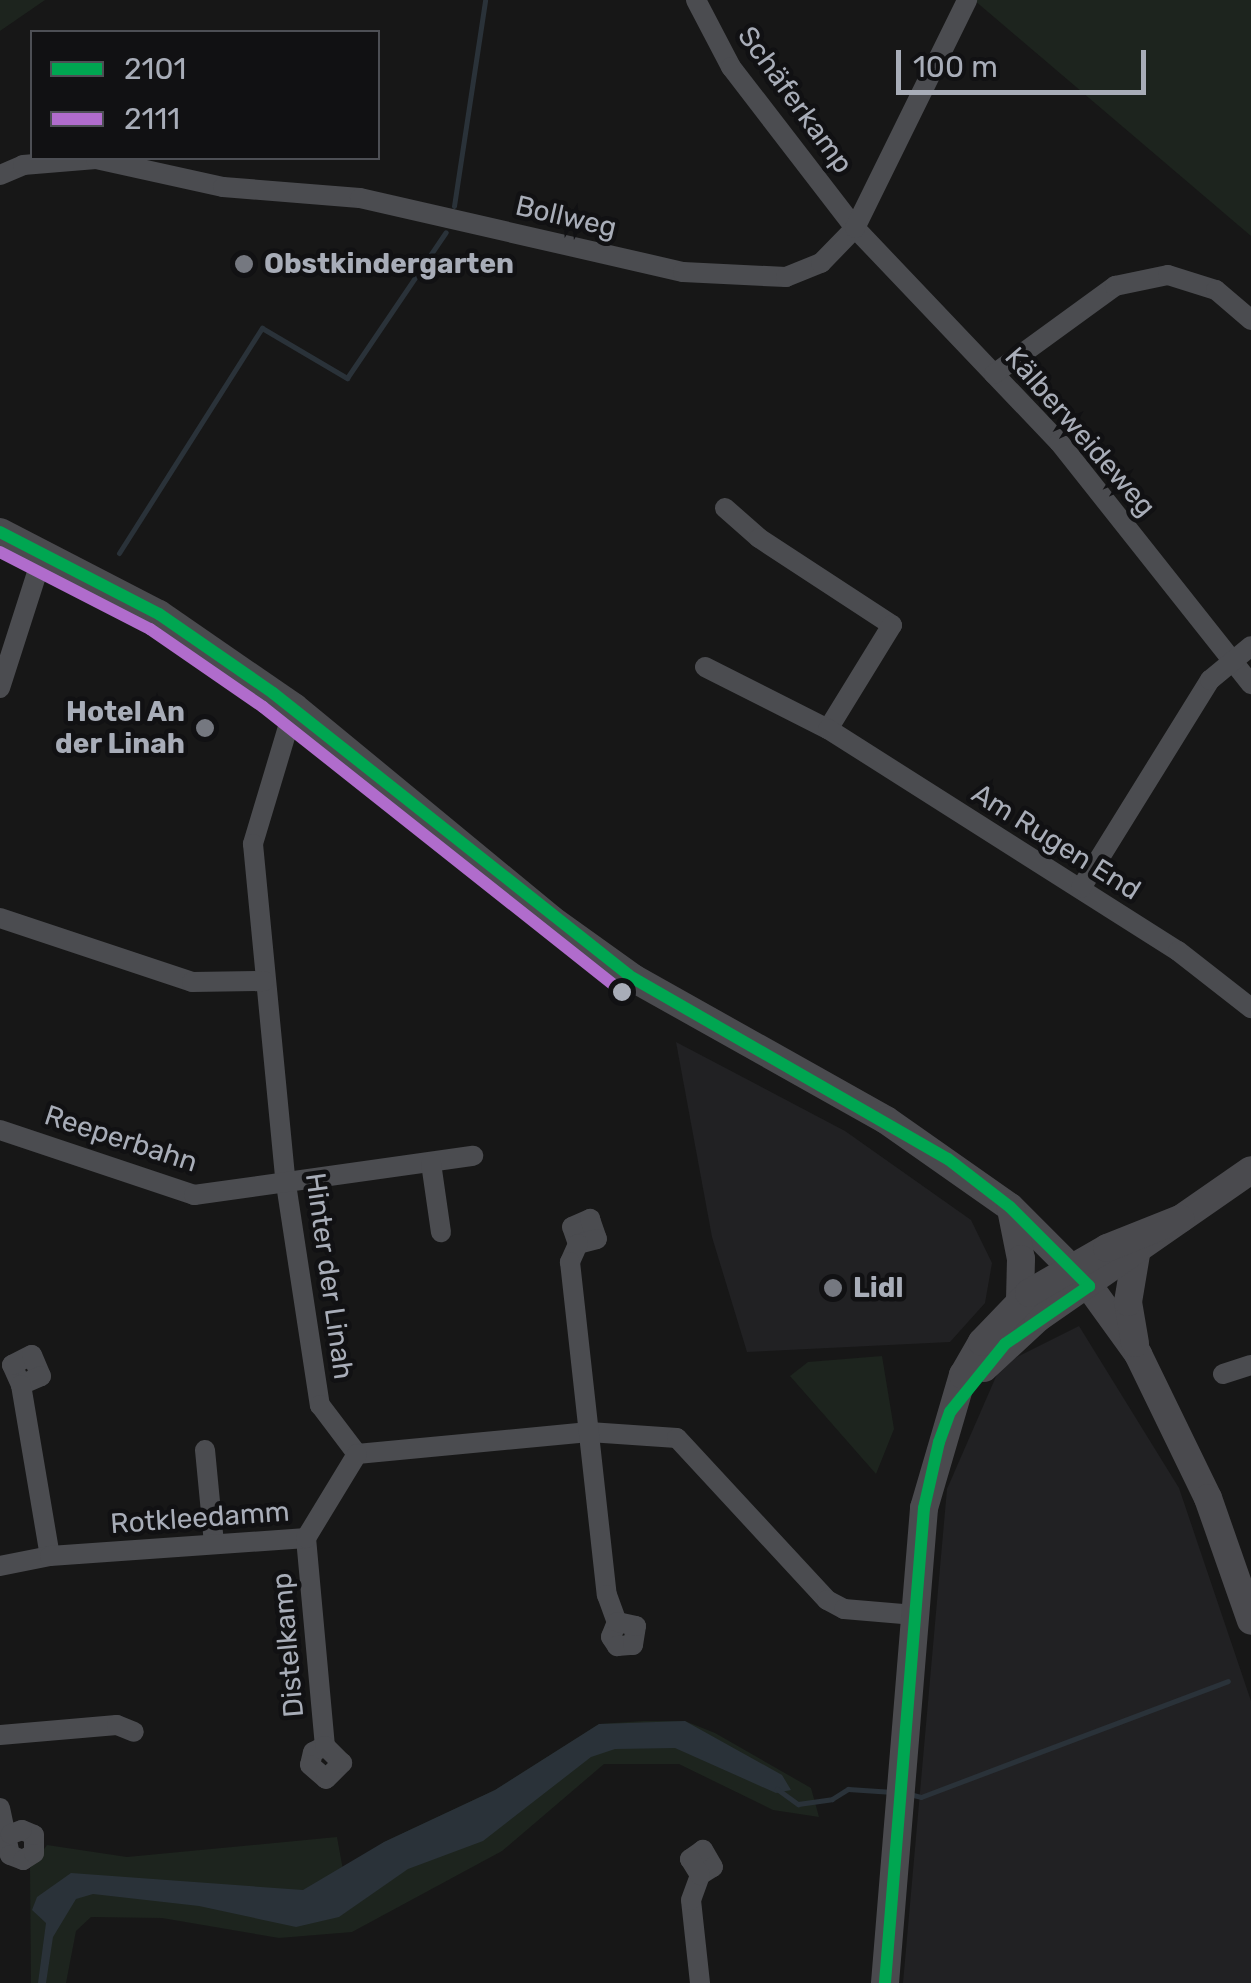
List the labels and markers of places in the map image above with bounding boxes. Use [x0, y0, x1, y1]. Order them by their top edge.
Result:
place label: Obstkindergarten [264, 247, 514, 281]
marker: Obstkindergarten [233, 253, 255, 275]
place label: Hotel An der Linah [55, 695, 185, 761]
marker: Hotel An der Linah [194, 717, 216, 739]
unlabelled marker [612, 982, 632, 1002]
place label: Lidl [853, 1271, 903, 1305]
marker: Lidl [822, 1277, 844, 1299]

